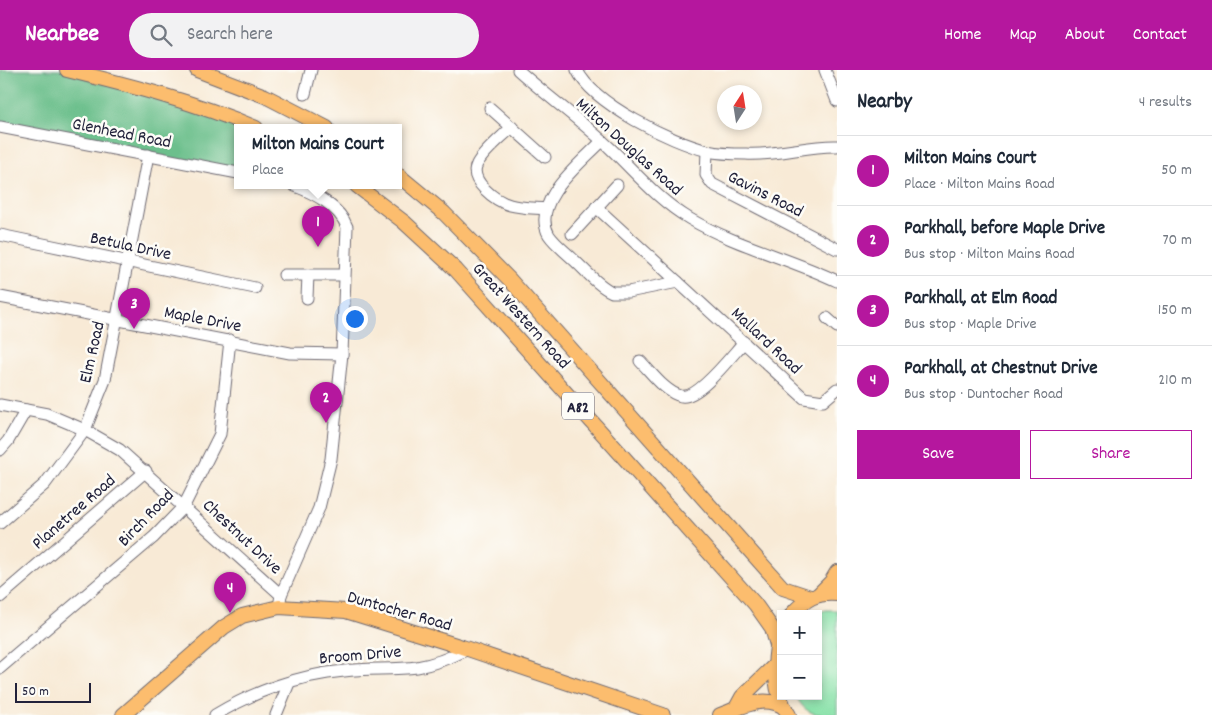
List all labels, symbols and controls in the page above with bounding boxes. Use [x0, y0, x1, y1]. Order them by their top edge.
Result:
search box [129, 13, 479, 58]
text: Nearbee [25, 18, 99, 52]
icon: search [147, 21, 175, 49]
text: Search here [187, 22, 273, 49]
text: Home [944, 23, 981, 48]
text: Map [1009, 23, 1037, 48]
text: About [1065, 23, 1105, 48]
text: Contact [1133, 23, 1187, 48]
north arrow [717, 85, 762, 130]
text: Nearby [857, 88, 912, 118]
text: 4 results [1139, 91, 1192, 114]
street label: Milton Douglas Road [569, 93, 687, 203]
street label: Glenhead Road [70, 113, 173, 156]
popup [234, 124, 402, 189]
text: Milton Mains Court [252, 132, 384, 159]
text: Milton Mains Court [904, 146, 1036, 173]
text: Place [252, 159, 284, 182]
text: 1 [871, 159, 875, 182]
text: 50 m [1161, 159, 1192, 182]
street label: Gavins Road [723, 165, 807, 225]
text: Place · Milton Mains Road [904, 173, 1055, 196]
pin: 1 [302, 206, 334, 247]
text: Parkhall, before Maple Drive [904, 216, 1105, 243]
street label: Betula Drive [88, 227, 173, 268]
text: 2 [870, 229, 877, 252]
text: 70 m [1162, 229, 1192, 252]
text: Bus stop · Milton Mains Road [904, 243, 1075, 266]
street label: Great Western Road [465, 258, 575, 376]
text: Parkhall, at Elm Road [904, 286, 1057, 313]
pin: 3 [118, 288, 150, 329]
text: 3 [869, 299, 877, 322]
text: 150 m [1158, 299, 1192, 322]
street label: Maple Drive [162, 301, 243, 340]
street label: Mallard Road [724, 302, 806, 381]
your location [342, 306, 368, 332]
text: Bus stop · Maple Drive [904, 313, 1037, 336]
street label: Elm Road [74, 319, 113, 386]
text: Parkhall, at Chestnut Drive [904, 356, 1098, 383]
text: 4 [870, 369, 876, 392]
text: 210 m [1158, 369, 1192, 392]
pin: 2 [310, 382, 342, 423]
text: Bus stop · Duntocher Road [904, 383, 1063, 406]
road number: A82 [562, 392, 594, 420]
button: Save [857, 430, 1020, 479]
button: Share [1030, 430, 1192, 479]
street label: Planetree Road [27, 469, 122, 556]
street label: Birch Road [113, 484, 181, 553]
street label: Chestnut Drive [196, 494, 287, 581]
pin: 4 [214, 572, 246, 613]
street label: Duntocher Road [344, 586, 455, 639]
map controls [777, 610, 822, 700]
button: + [777, 610, 822, 655]
street label: Broom Drive [318, 640, 402, 673]
button: − [777, 655, 822, 700]
scale bar [15, 680, 91, 703]
text: 50 m [22, 682, 49, 702]

